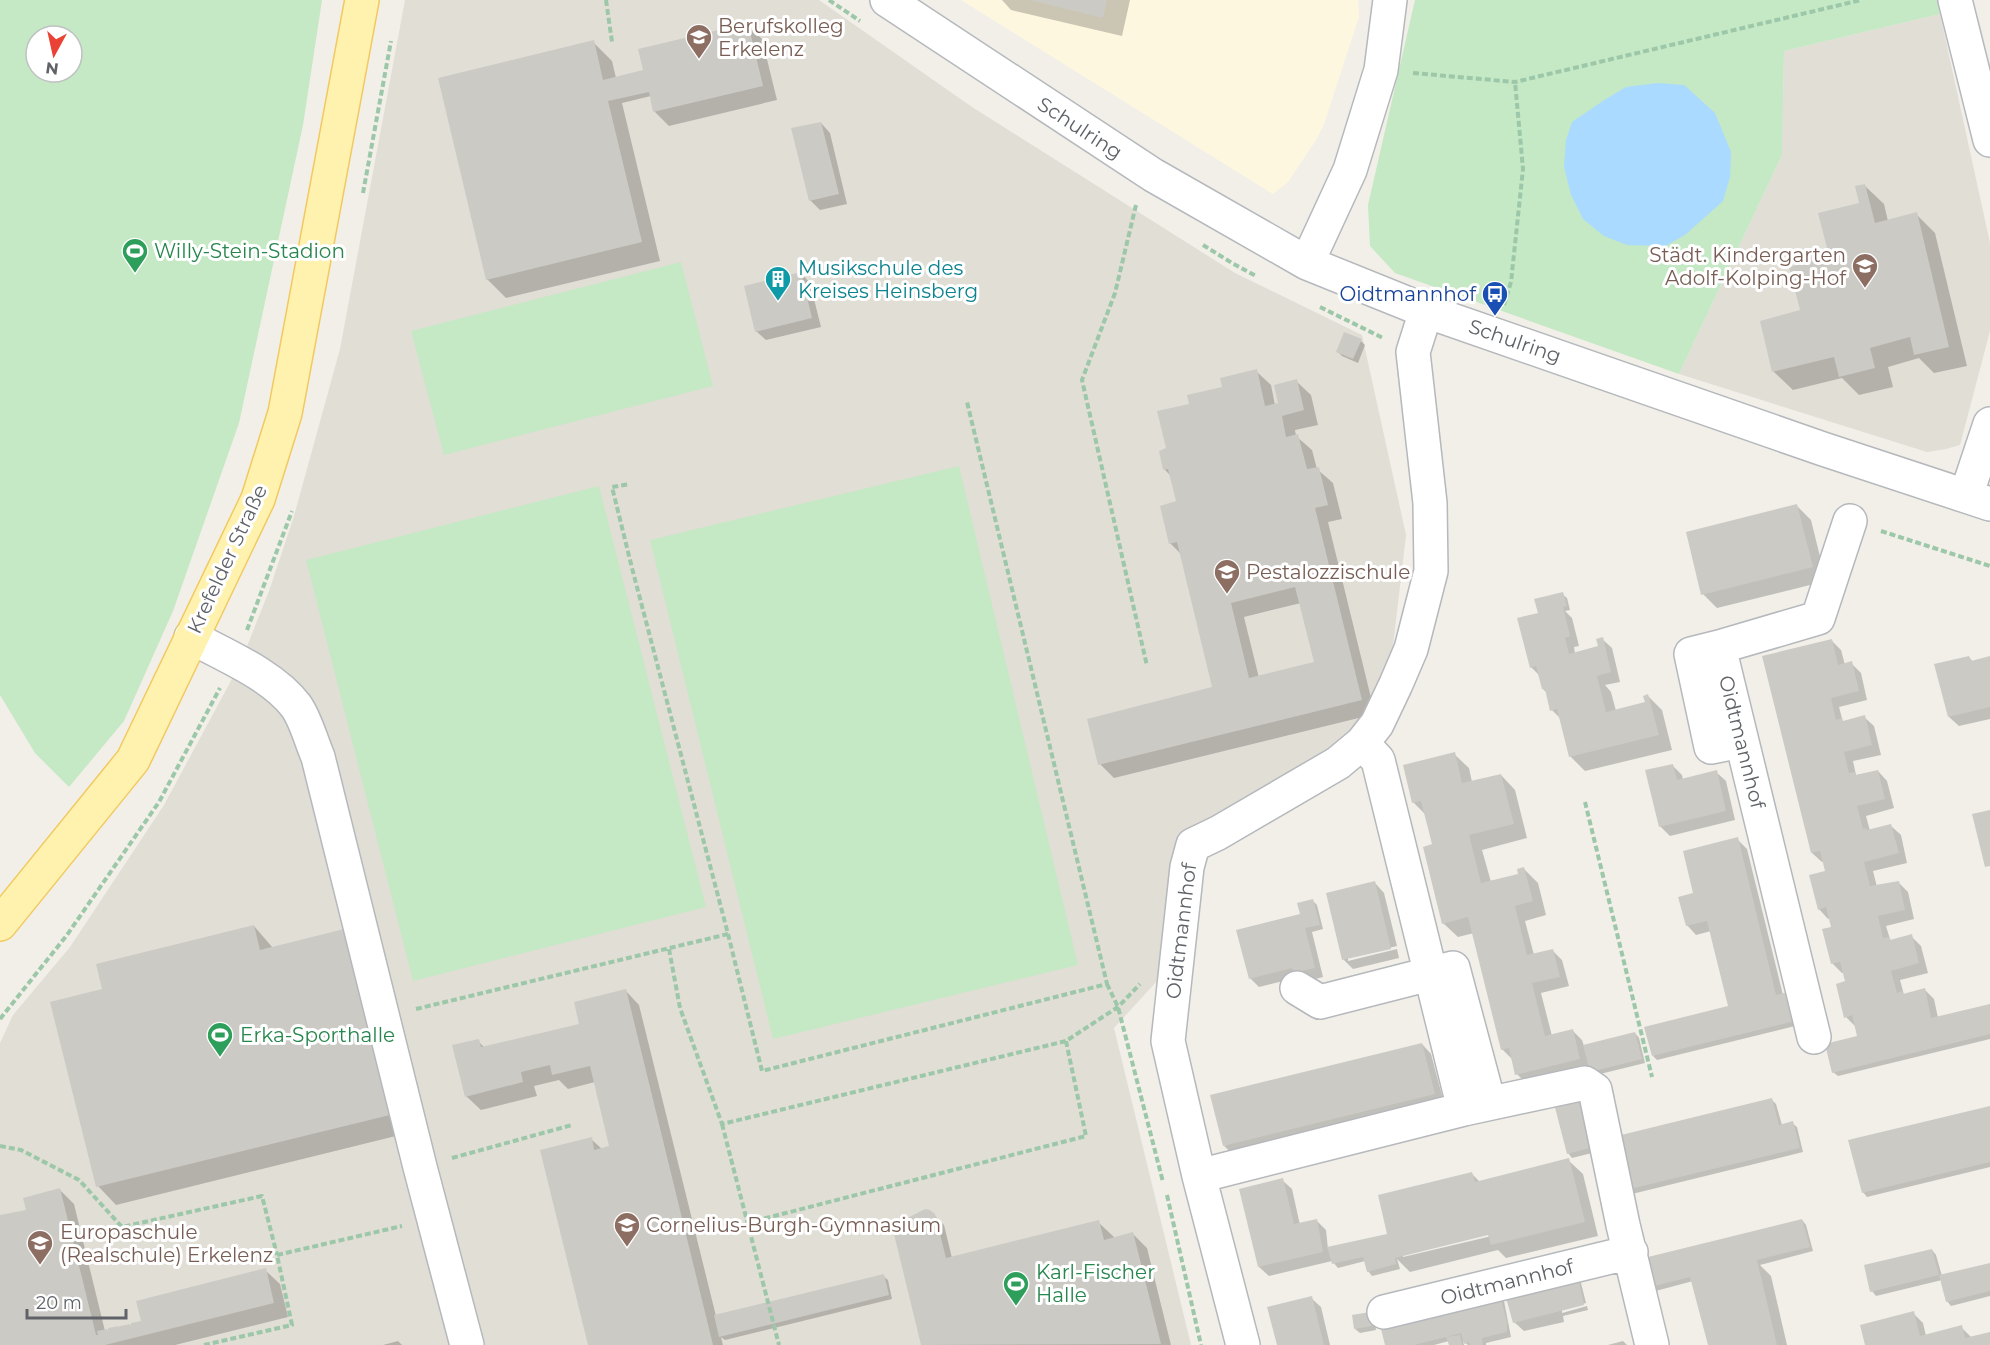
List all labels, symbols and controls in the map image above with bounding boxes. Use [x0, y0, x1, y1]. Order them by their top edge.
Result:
place label: Berufskolleg Erkelenz [718, 14, 844, 61]
school or university icon: Berufskolleg Erkelenz [684, 22, 714, 60]
north arrow [24, 24, 84, 84]
text: N [44, 58, 60, 79]
street label: Schulring [1033, 92, 1127, 164]
sports icon: Willy-Stein-Stadion [120, 236, 150, 274]
place label: Willy-Stein-Stadion [154, 239, 345, 263]
place label: Städt. Kindergarten Adolf-Kolping-Hof [1649, 243, 1847, 290]
school or university icon: Städt. Kindergarten Adolf-Kolping-Hof [1850, 251, 1880, 289]
place label: Musikschule des Kreises Heinsberg [798, 256, 978, 303]
building icon: Musikschule des Kreises Heinsberg [763, 264, 793, 302]
bus stop icon: Oidtmannhof [1480, 279, 1510, 317]
place label: Oidtmannhof [1339, 282, 1477, 306]
street label: Schulring [1466, 314, 1564, 368]
street label: Krefelder Straße [182, 481, 272, 637]
school or university icon: Pestalozzischule [1212, 557, 1242, 595]
place label: Pestalozzischule [1246, 560, 1410, 584]
street label: Oidtmannhof [1714, 673, 1770, 812]
street label: Oidtmannhof [1161, 861, 1201, 1000]
sports icon: Erka-Sporthalle [205, 1020, 235, 1058]
place label: Erka-Sporthalle [240, 1023, 395, 1047]
school or university icon: Cornelius-Burgh-Gymnasium [612, 1210, 642, 1248]
place label: Cornelius-Burgh-Gymnasium [646, 1213, 941, 1237]
place label: Europaschule (Realschule) Erkelenz [60, 1220, 273, 1267]
school or university icon: Europaschule (Realschule) Erkelenz [25, 1228, 55, 1266]
street label: Oidtmannhof [1438, 1254, 1577, 1310]
place label: Karl-Fischer Halle [1036, 1260, 1155, 1307]
sports icon: Karl-Fischer Halle [1001, 1269, 1031, 1307]
scale bar [27, 1282, 126, 1320]
text: 20 m [36, 1292, 82, 1314]

